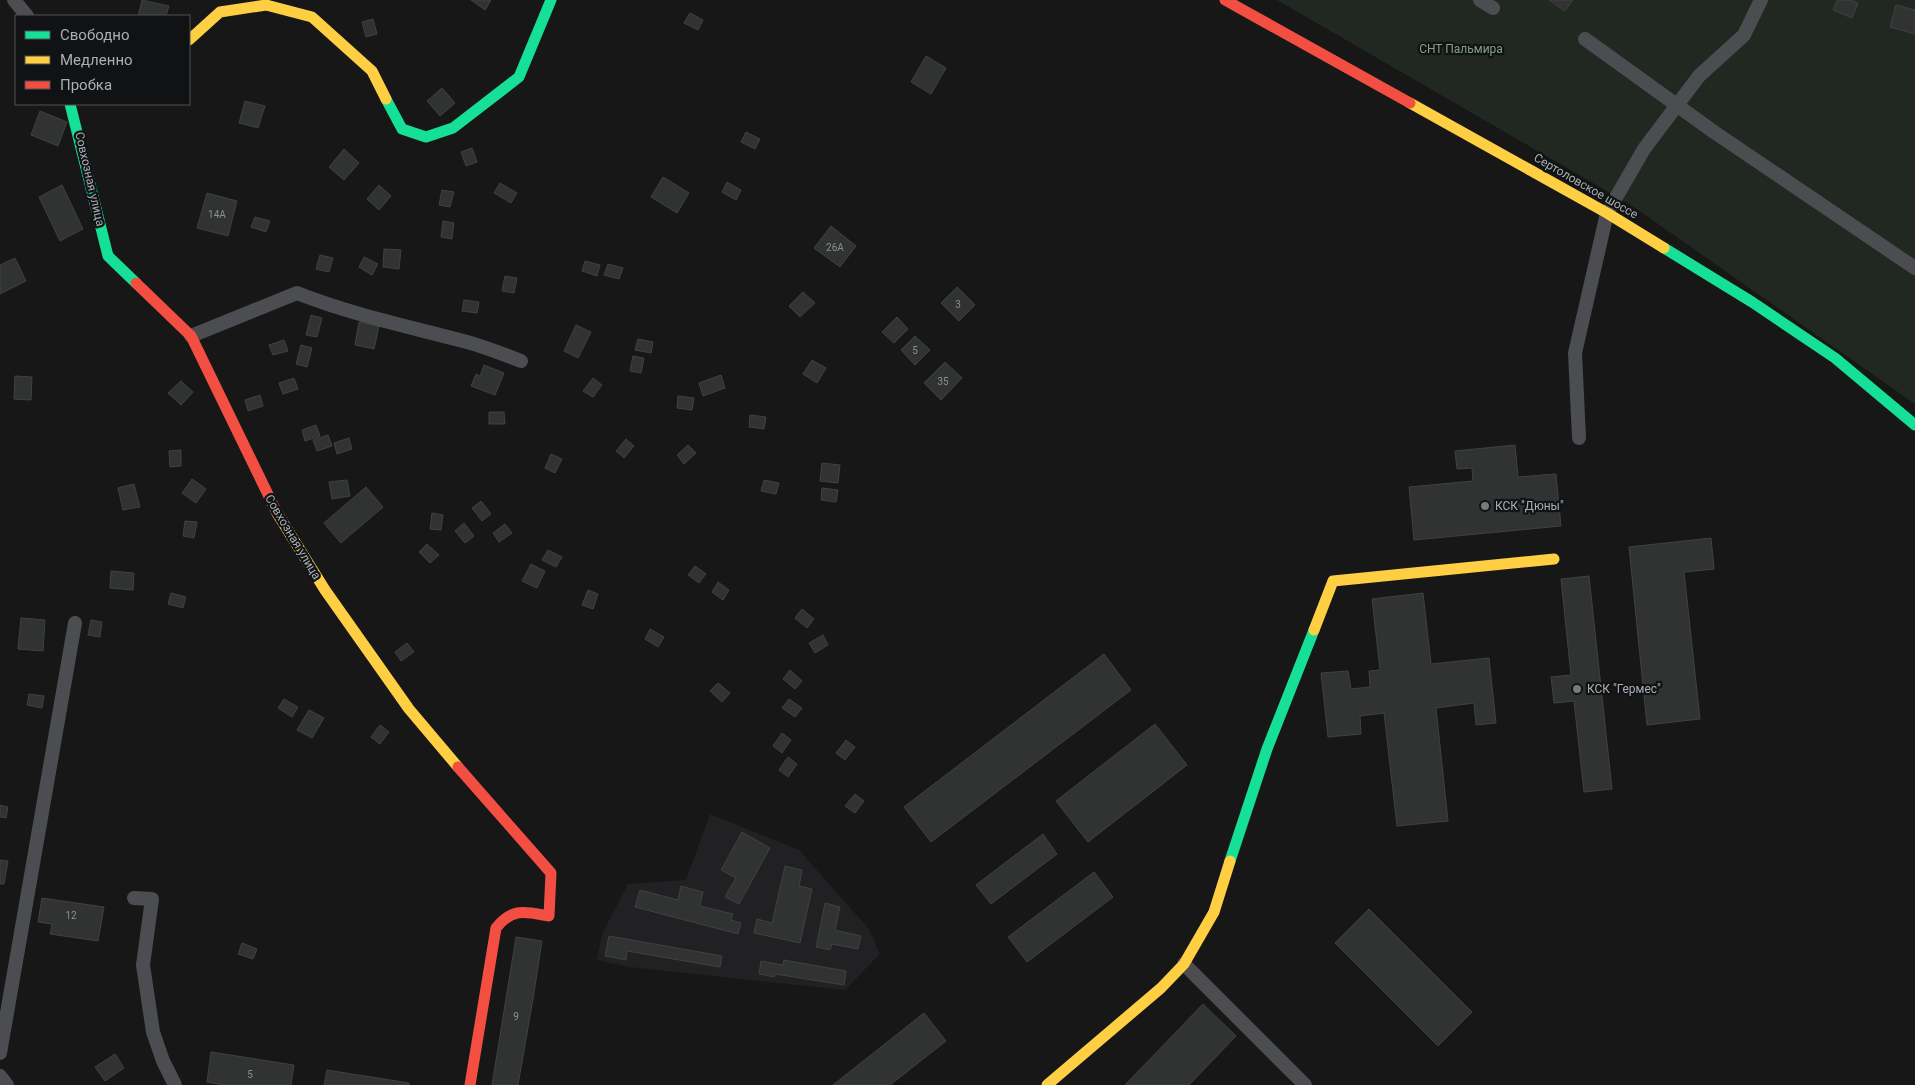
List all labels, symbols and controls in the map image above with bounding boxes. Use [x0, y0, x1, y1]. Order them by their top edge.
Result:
legend [15, 15, 190, 105]
text: Свободно [60, 26, 129, 44]
park label: СНТ Пальмира [1419, 42, 1503, 56]
text: Медленно [60, 51, 133, 69]
text: Пробка [60, 76, 112, 94]
street label: Совхозная улица [72, 131, 108, 227]
street label: Сертоловское шоссе [1532, 151, 1640, 221]
house number: 14А [208, 209, 226, 220]
house number: 26А [826, 242, 844, 253]
house number: 3 [955, 299, 961, 310]
house number: 5 [912, 345, 918, 356]
house number: 35 [937, 376, 949, 387]
street label: Совхозная улица [262, 492, 324, 582]
place label: КСК "Дюны" [1495, 499, 1564, 513]
marker: КСК "Дюны" [1479, 500, 1491, 512]
place label: КСК "Гермес" [1587, 682, 1661, 696]
marker: КСК "Гермес" [1571, 683, 1583, 695]
house number: 12 [65, 910, 77, 921]
house number: 9 [513, 1011, 519, 1022]
house number: 5 [247, 1069, 253, 1080]

